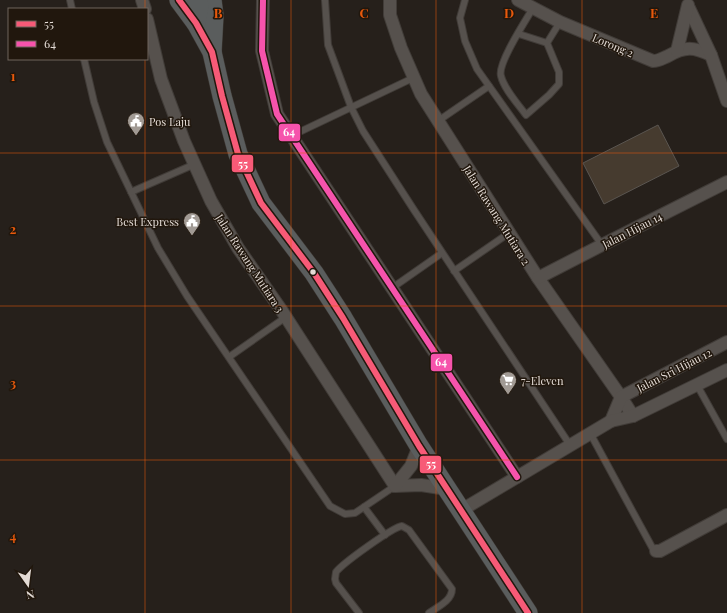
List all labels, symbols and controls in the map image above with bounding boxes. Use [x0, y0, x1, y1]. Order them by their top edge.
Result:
text: B [214, 4, 223, 21]
text: C [359, 4, 369, 21]
text: D [504, 4, 514, 21]
text: E [650, 4, 658, 21]
legend [8, 8, 148, 60]
text: 55 [44, 15, 54, 31]
street label: Lorong 2 [590, 30, 636, 60]
text: 64 [44, 35, 56, 51]
text: 1 [11, 67, 16, 84]
public building icon: Pos Laju [126, 111, 146, 136]
place label: Pos Laju [149, 114, 191, 129]
line badge: 64 [278, 123, 301, 142]
text: 64 [283, 124, 295, 139]
line badge: 55 [231, 154, 254, 173]
text: 55 [238, 156, 248, 171]
street label: Jalan Rawang Mutiara 2 [460, 161, 534, 268]
street label: Jalan Hijau 14 [599, 208, 665, 252]
street label: Jalan Rawang Mutiara 3 [212, 210, 288, 315]
public building icon: Best Express [182, 211, 202, 236]
place label: Best Express [116, 214, 179, 229]
text: 2 [10, 220, 17, 237]
unlabelled marker [308, 267, 318, 277]
street label: Jalan Sri Hijau 12 [633, 345, 714, 396]
line badge: 64 [430, 353, 453, 372]
text: 64 [435, 354, 447, 369]
supermarket icon: 7-Eleven [498, 370, 518, 395]
place label: 7-Eleven [521, 373, 564, 388]
text: 3 [10, 374, 16, 391]
line badge: 55 [419, 455, 442, 474]
text: 55 [426, 456, 436, 471]
text: 4 [10, 527, 17, 544]
north arrow [8, 565, 48, 605]
text: N [25, 587, 36, 603]

